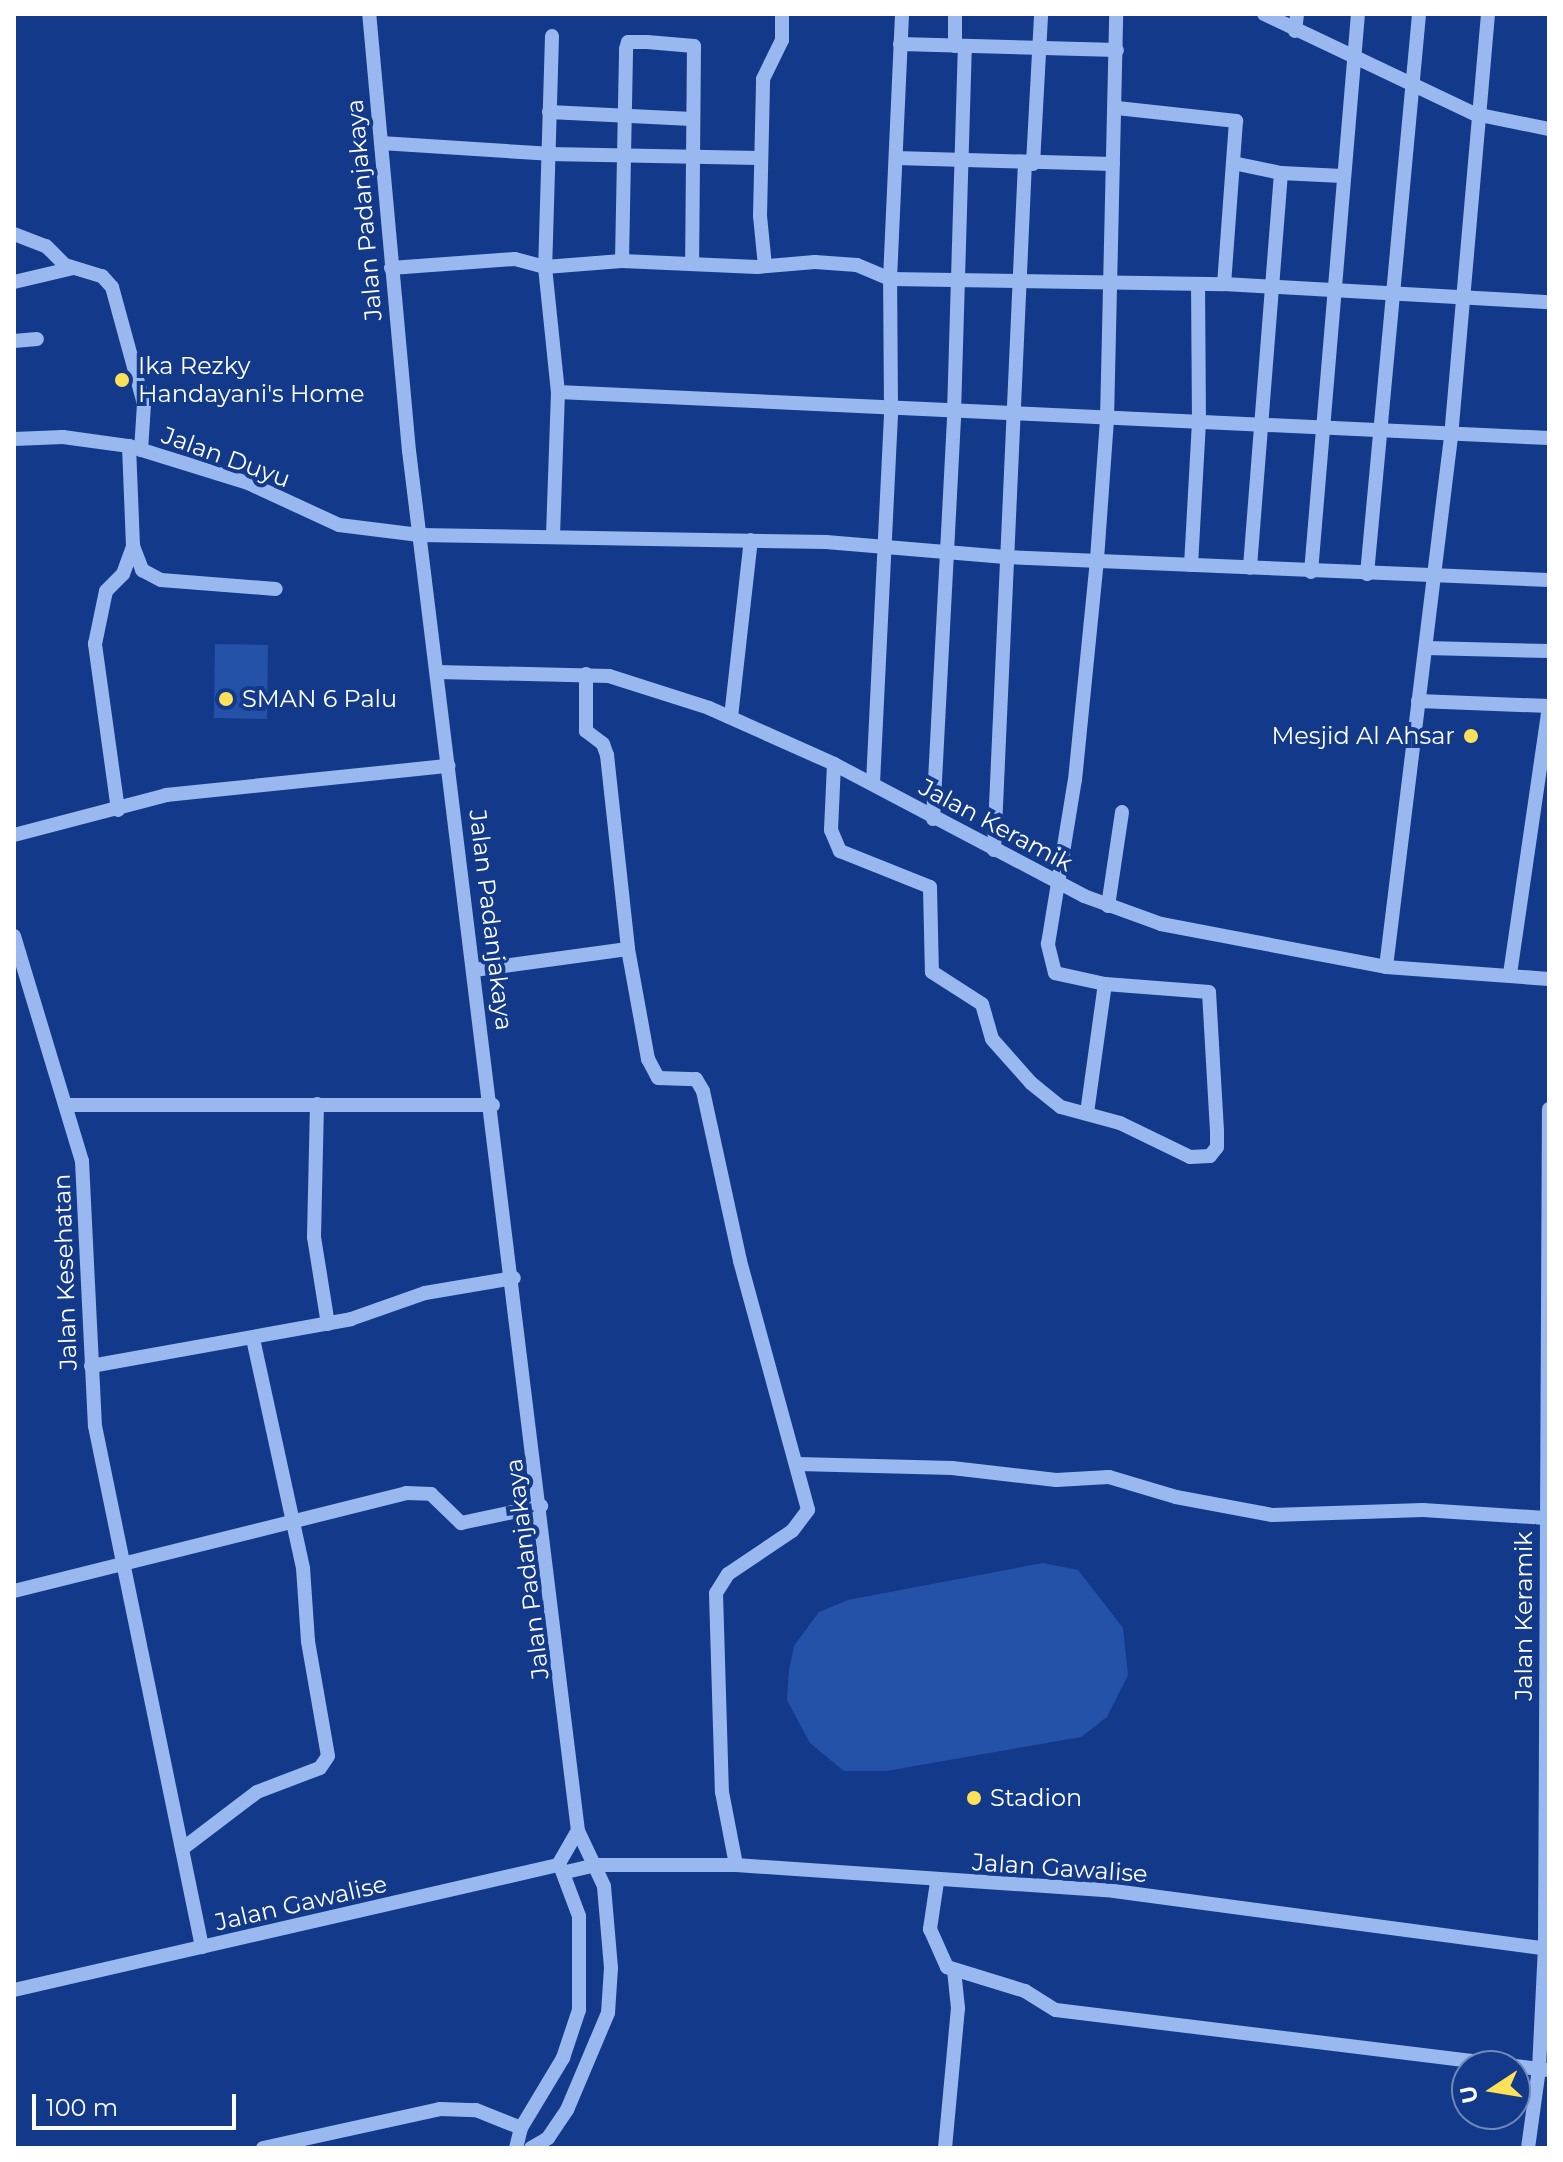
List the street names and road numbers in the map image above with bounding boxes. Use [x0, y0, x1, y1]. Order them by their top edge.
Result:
street label: Jalan Padanjakaya [340, 98, 388, 322]
street label: Jalan Duyu [158, 421, 294, 493]
street label: Jalan Keramik [914, 773, 1078, 877]
street label: Jalan Padanjakaya [463, 808, 519, 1032]
street label: Jalan Kesehatan [47, 1173, 83, 1371]
street label: Jalan Padanjakaya [499, 1457, 555, 1681]
street label: Jalan Keramik [1510, 1531, 1538, 1701]
street label: Jalan Gawalise [971, 1848, 1149, 1888]
street label: Jalan Gawalise [212, 1869, 390, 1937]

